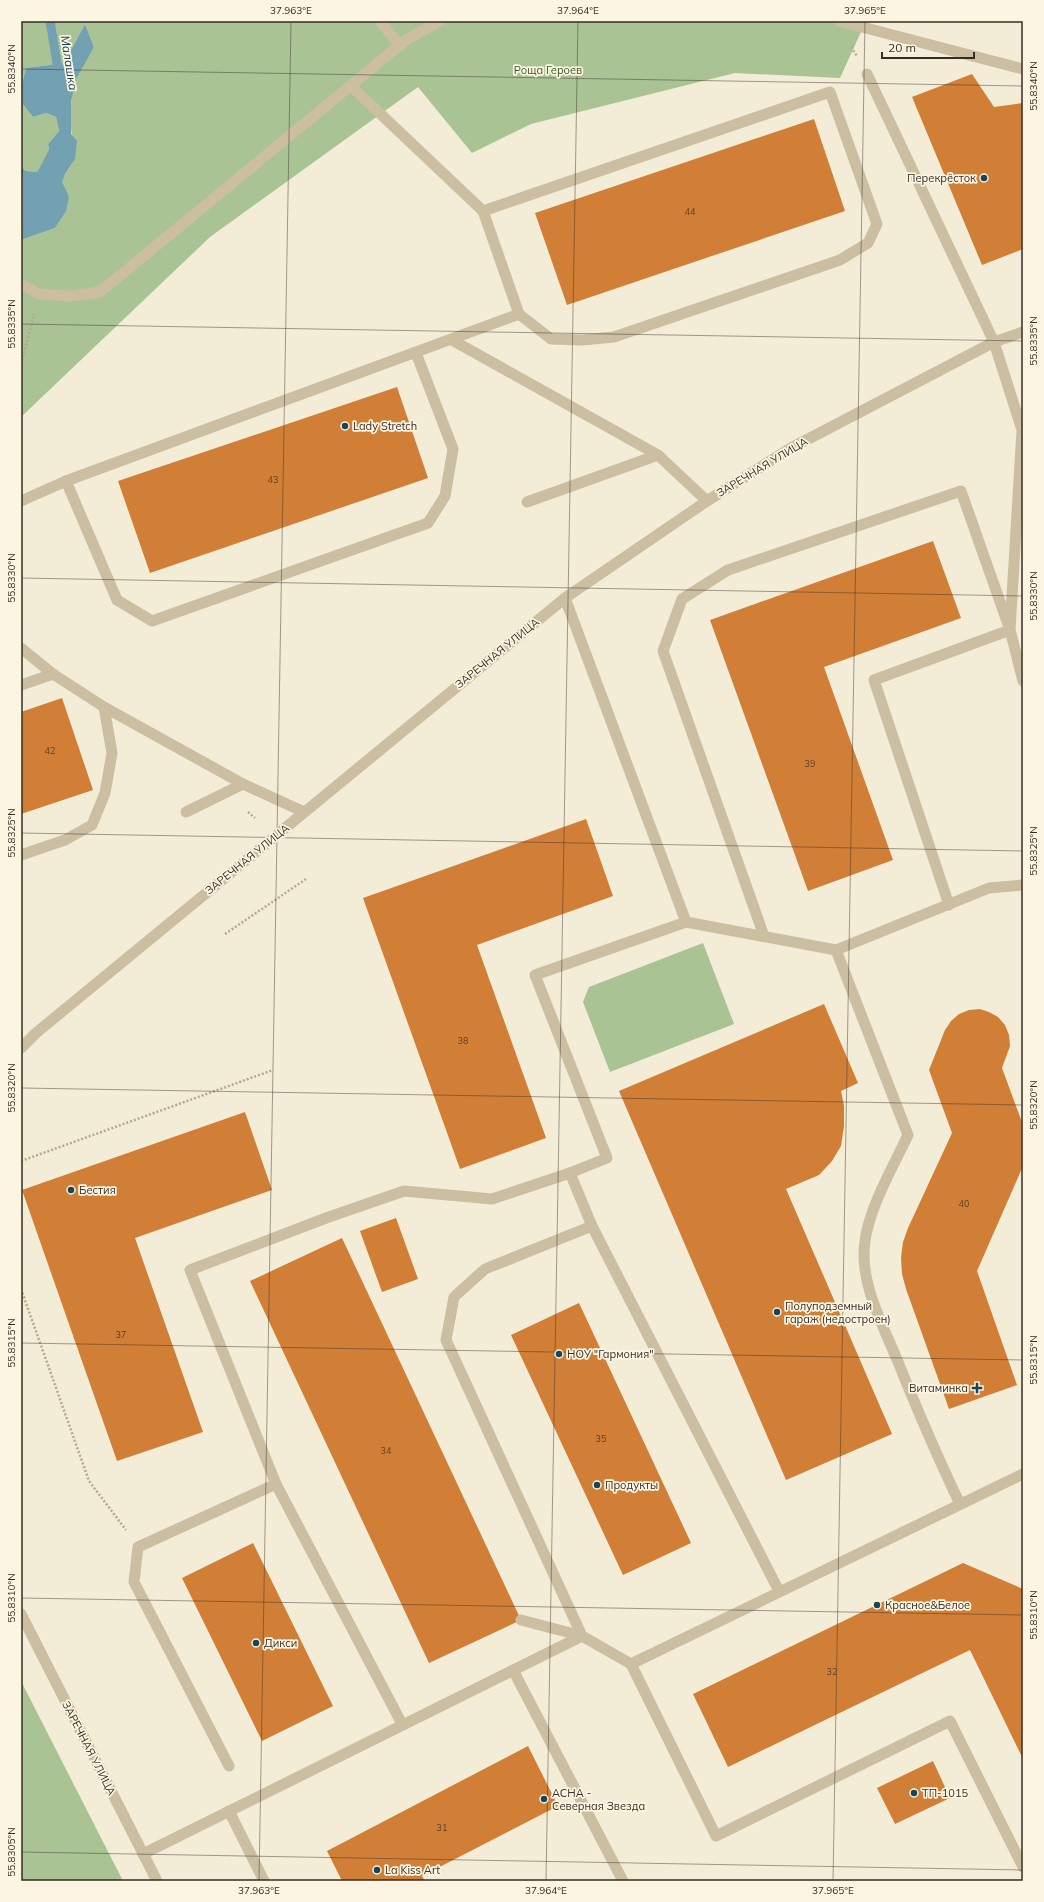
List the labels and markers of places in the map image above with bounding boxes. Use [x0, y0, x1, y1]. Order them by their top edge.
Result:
place label: Перекрёсток [907, 171, 976, 185]
marker: Перекрёсток [979, 173, 989, 183]
place label: Lady Stretch [353, 419, 417, 433]
marker: Lady Stretch [340, 421, 350, 431]
place label: Бестия [79, 1183, 116, 1197]
marker: Бестия [66, 1185, 76, 1195]
place label: Полуподземный гараж (недостроен) [785, 1299, 891, 1326]
marker: Полуподземный гараж (недостроен) [772, 1307, 782, 1317]
place label: НОУ "Гармония" [567, 1347, 653, 1361]
marker: НОУ "Гармония" [554, 1349, 564, 1359]
place label: Витаминка [909, 1381, 968, 1395]
marker: Витаминка [971, 1382, 983, 1394]
place label: Продукты [605, 1478, 658, 1492]
marker: Продукты [592, 1480, 602, 1490]
place label: Красное&Белое [885, 1598, 970, 1612]
marker: Красное&Белое [872, 1600, 882, 1610]
place label: Дикси [264, 1636, 297, 1650]
marker: Дикси [251, 1638, 261, 1648]
place label: АСНА - Северная Звезда [552, 1786, 645, 1813]
place label: ТП-1015 [922, 1786, 969, 1800]
marker: ТП-1015 [909, 1788, 919, 1798]
marker: АСНА - Северная Звезда [539, 1794, 549, 1804]
place label: La Kiss Art [385, 1863, 440, 1877]
marker: La Kiss Art [372, 1865, 382, 1875]

